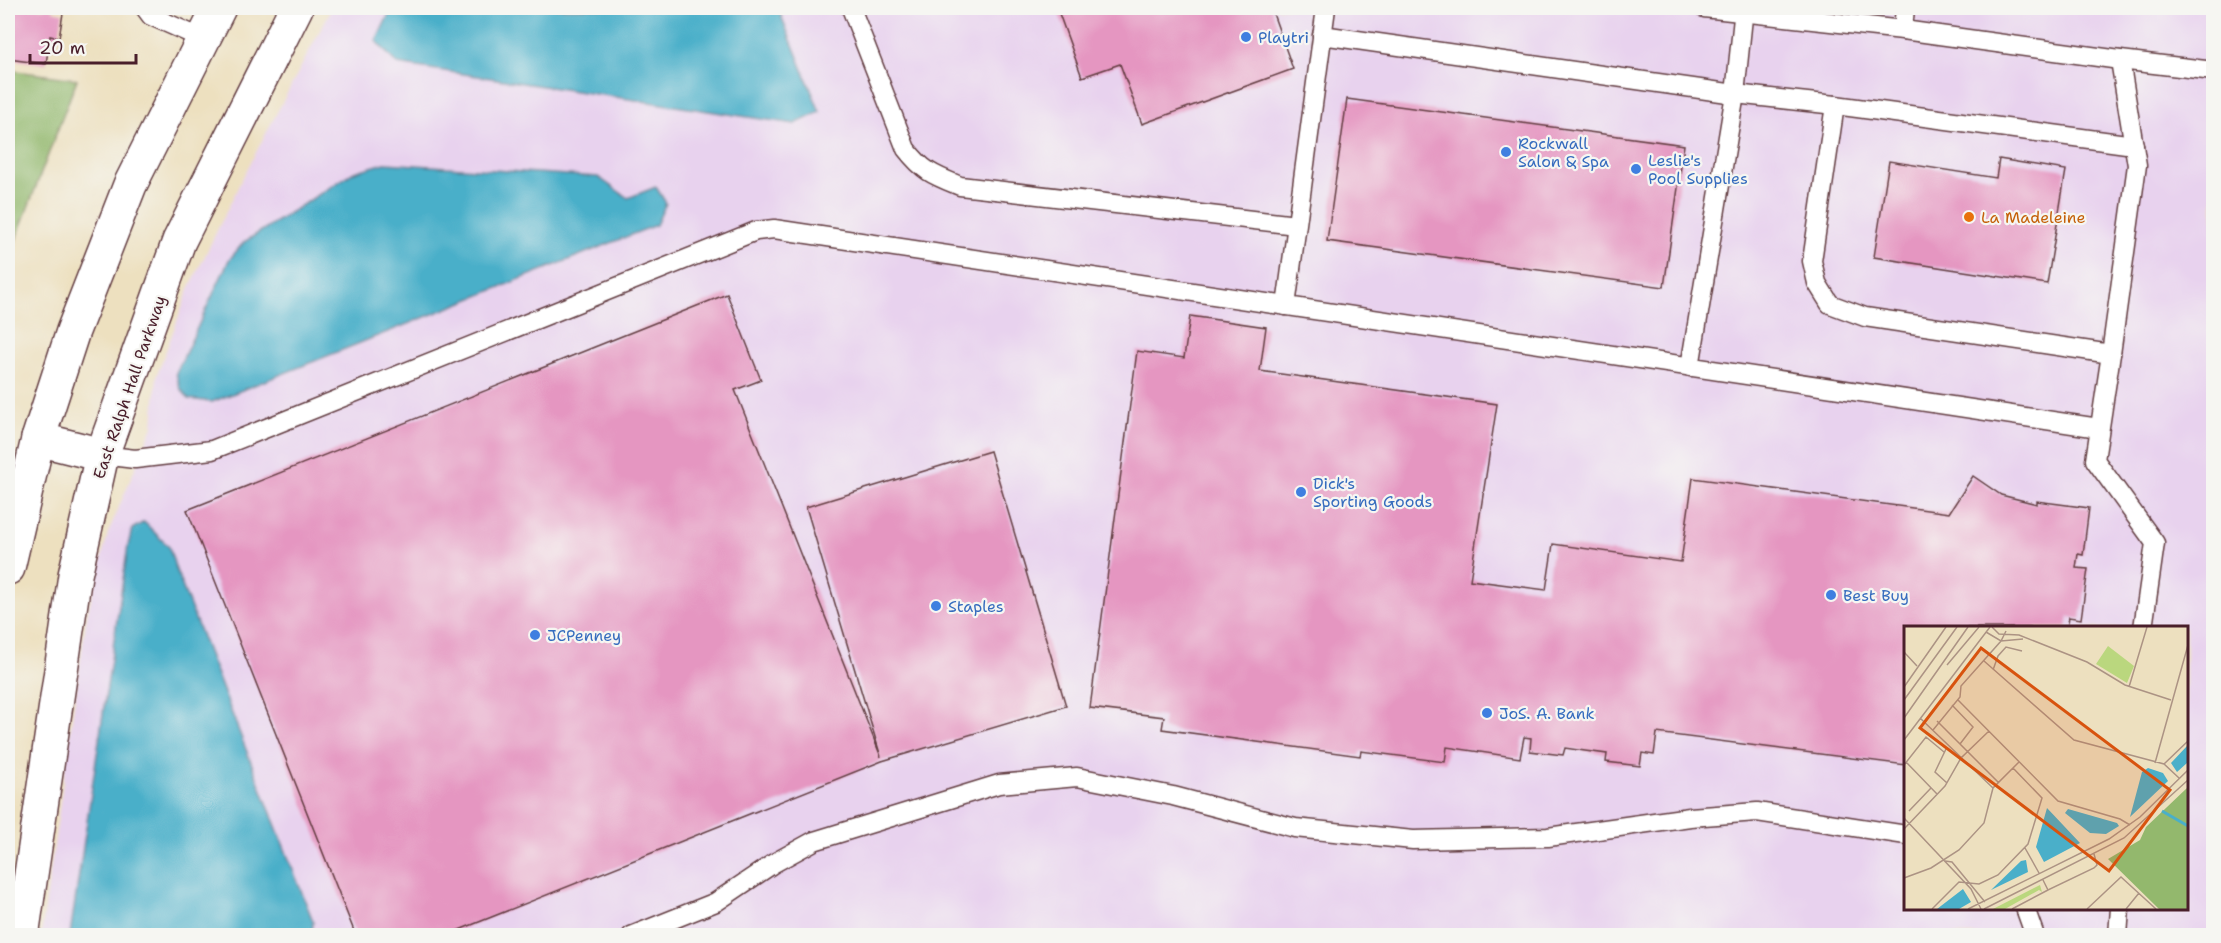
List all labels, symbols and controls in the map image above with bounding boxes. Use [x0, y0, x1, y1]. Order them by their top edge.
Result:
scale bar [30, 27, 136, 65]
place label: Playtri [1258, 27, 1309, 48]
marker: Playtri [1239, 30, 1253, 44]
text: 20 m [39, 36, 85, 60]
place label: Rockwall Salon & Spa [1518, 133, 1609, 172]
marker: Rockwall Salon & Spa [1499, 145, 1513, 159]
place label: Leslie's Pool Supplies [1648, 150, 1748, 189]
marker: Leslie's Pool Supplies [1629, 162, 1643, 176]
place label: La Madeleine [1981, 207, 2086, 228]
marker: La Madeleine [1962, 210, 1976, 224]
street label: East Ralph Hall Parkway [88, 293, 171, 482]
place label: Dick's Sporting Goods [1313, 473, 1433, 512]
marker: Dick's Sporting Goods [1294, 485, 1308, 499]
place label: Best Buy [1843, 585, 1909, 606]
marker: Best Buy [1824, 588, 1838, 602]
place label: Staples [948, 596, 1004, 617]
marker: Staples [929, 599, 943, 613]
place label: JCPenney [547, 625, 621, 646]
inset map [1904, 626, 2188, 910]
marker: JCPenney [528, 628, 542, 642]
place label: JoS. A. Bank [1499, 703, 1595, 724]
marker: JoS. A. Bank [1480, 706, 1494, 720]

